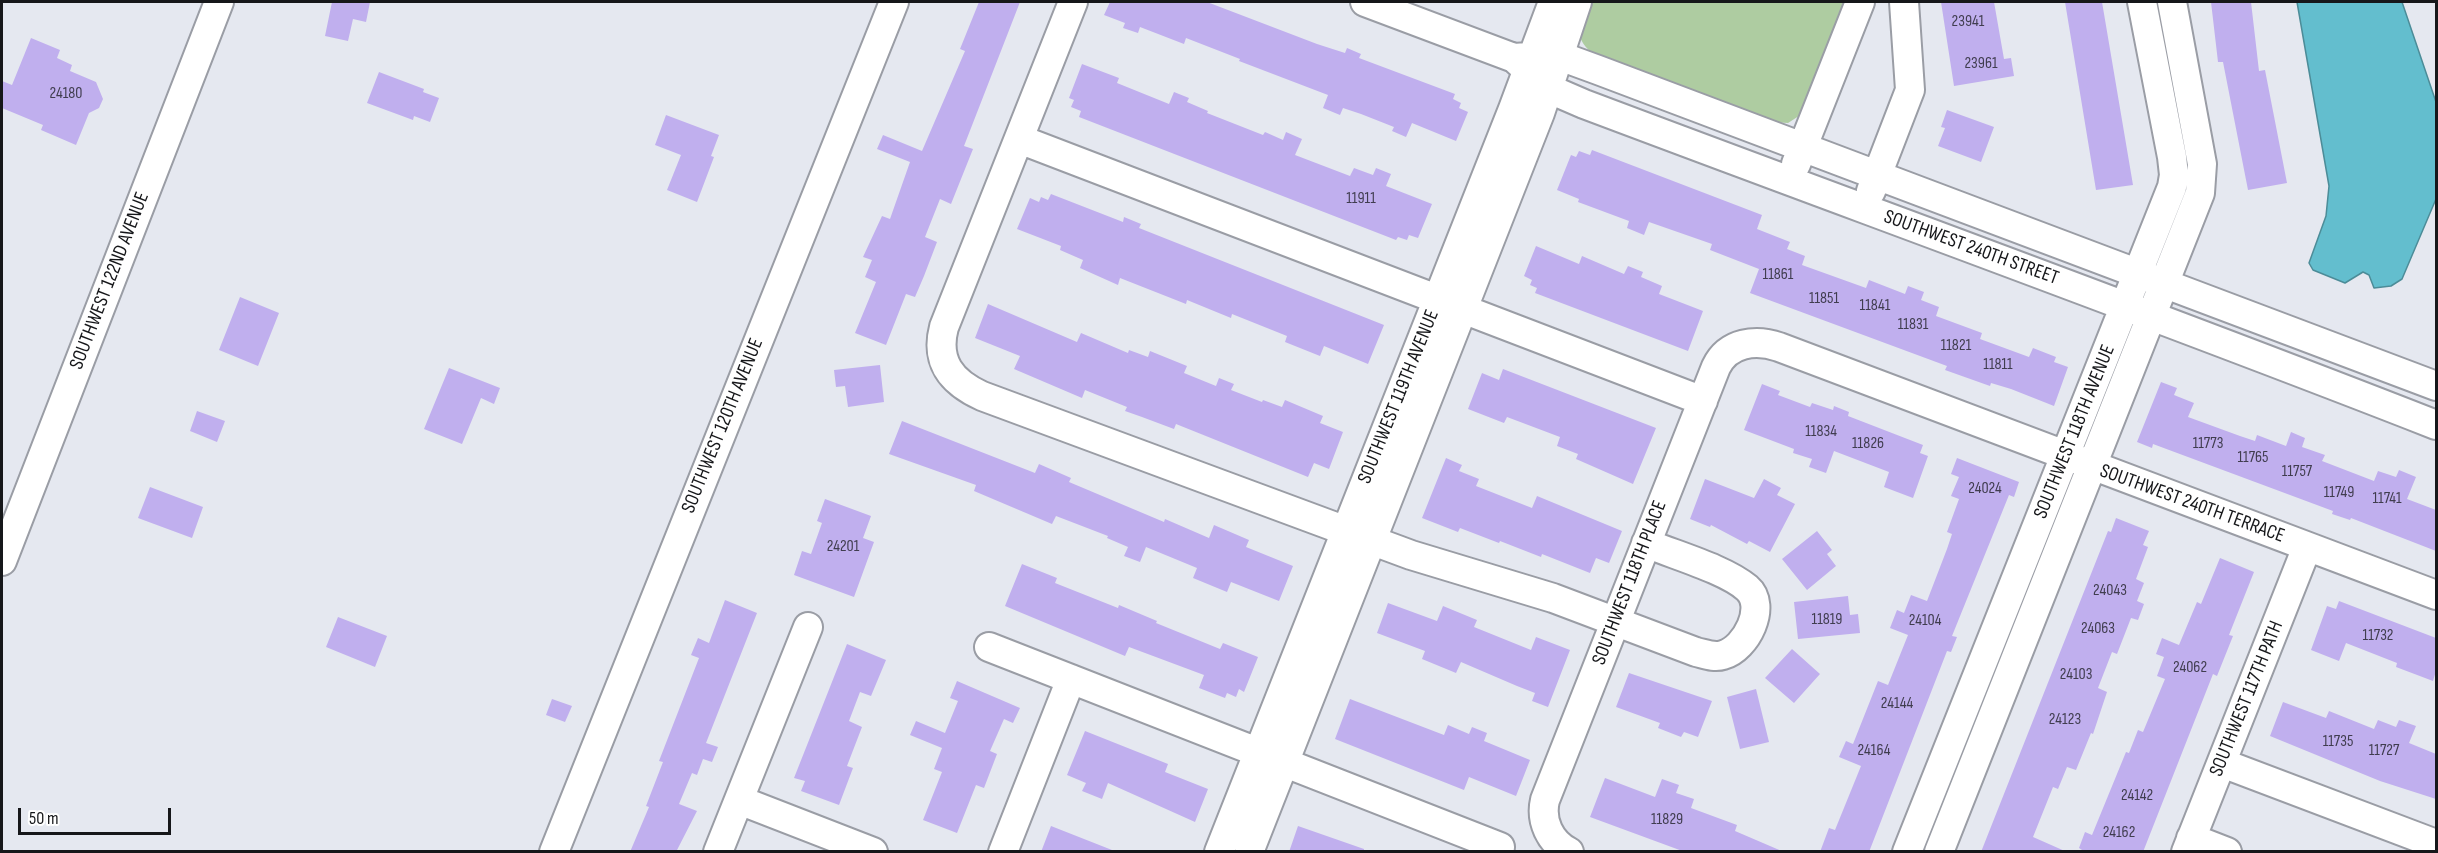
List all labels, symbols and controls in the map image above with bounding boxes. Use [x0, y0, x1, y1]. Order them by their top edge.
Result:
house number: 23941 [1952, 12, 1984, 32]
house number: 23961 [1964, 54, 1998, 74]
house number: 24180 [50, 84, 82, 104]
street label: SOUTHWEST 122ND AVENUE [65, 189, 155, 373]
house number: 11911 [1346, 189, 1376, 209]
street label: SOUTHWEST 240TH STREET [1880, 205, 2062, 291]
house number: 11861 [1763, 265, 1793, 285]
house number: 11851 [1809, 289, 1839, 309]
house number: 11841 [1860, 296, 1890, 316]
street label: SOUTHWEST 119TH AVENUE [1353, 307, 1445, 487]
house number: 11831 [1898, 315, 1928, 335]
street label: SOUTHWEST 120TH AVENUE [677, 335, 769, 517]
house number: 11821 [1941, 336, 1971, 356]
street label: SOUTHWEST 118TH AVENUE [2029, 342, 2121, 522]
house number: 11811 [1983, 355, 2013, 375]
house number: 11834 [1805, 422, 1837, 442]
house number: 11826 [1852, 434, 1884, 454]
house number: 11773 [2193, 434, 2223, 454]
house number: 11765 [2238, 448, 2268, 468]
street label: SOUTHWEST 240TH TERRACE [2096, 459, 2288, 549]
house number: 11757 [2282, 462, 2312, 482]
house number: 24024 [1968, 479, 2002, 499]
house number: 11749 [2324, 483, 2354, 503]
house number: 11741 [2372, 489, 2402, 509]
street label: SOUTHWEST 118TH PLACE [1588, 497, 1672, 669]
house number: 24201 [827, 537, 859, 557]
house number: 24043 [2093, 581, 2127, 601]
house number: 11819 [1812, 610, 1842, 630]
house number: 24104 [1909, 611, 1941, 631]
street label: SOUTHWEST 117TH PATH [2205, 618, 2289, 780]
house number: 24063 [2081, 619, 2115, 639]
house number: 11732 [2363, 626, 2393, 646]
house number: 24062 [2173, 658, 2207, 678]
house number: 24103 [2060, 665, 2092, 685]
house number: 24144 [1881, 694, 1913, 714]
house number: 24123 [2049, 710, 2081, 730]
house number: 11735 [2323, 732, 2353, 752]
house number: 24164 [1858, 741, 1890, 761]
house number: 11727 [2369, 741, 2399, 761]
house number: 24142 [2121, 786, 2153, 806]
scale bar [21, 796, 174, 834]
text: 50 m [29, 808, 59, 829]
house number: 11829 [1651, 810, 1683, 830]
house number: 24162 [2103, 823, 2135, 843]

